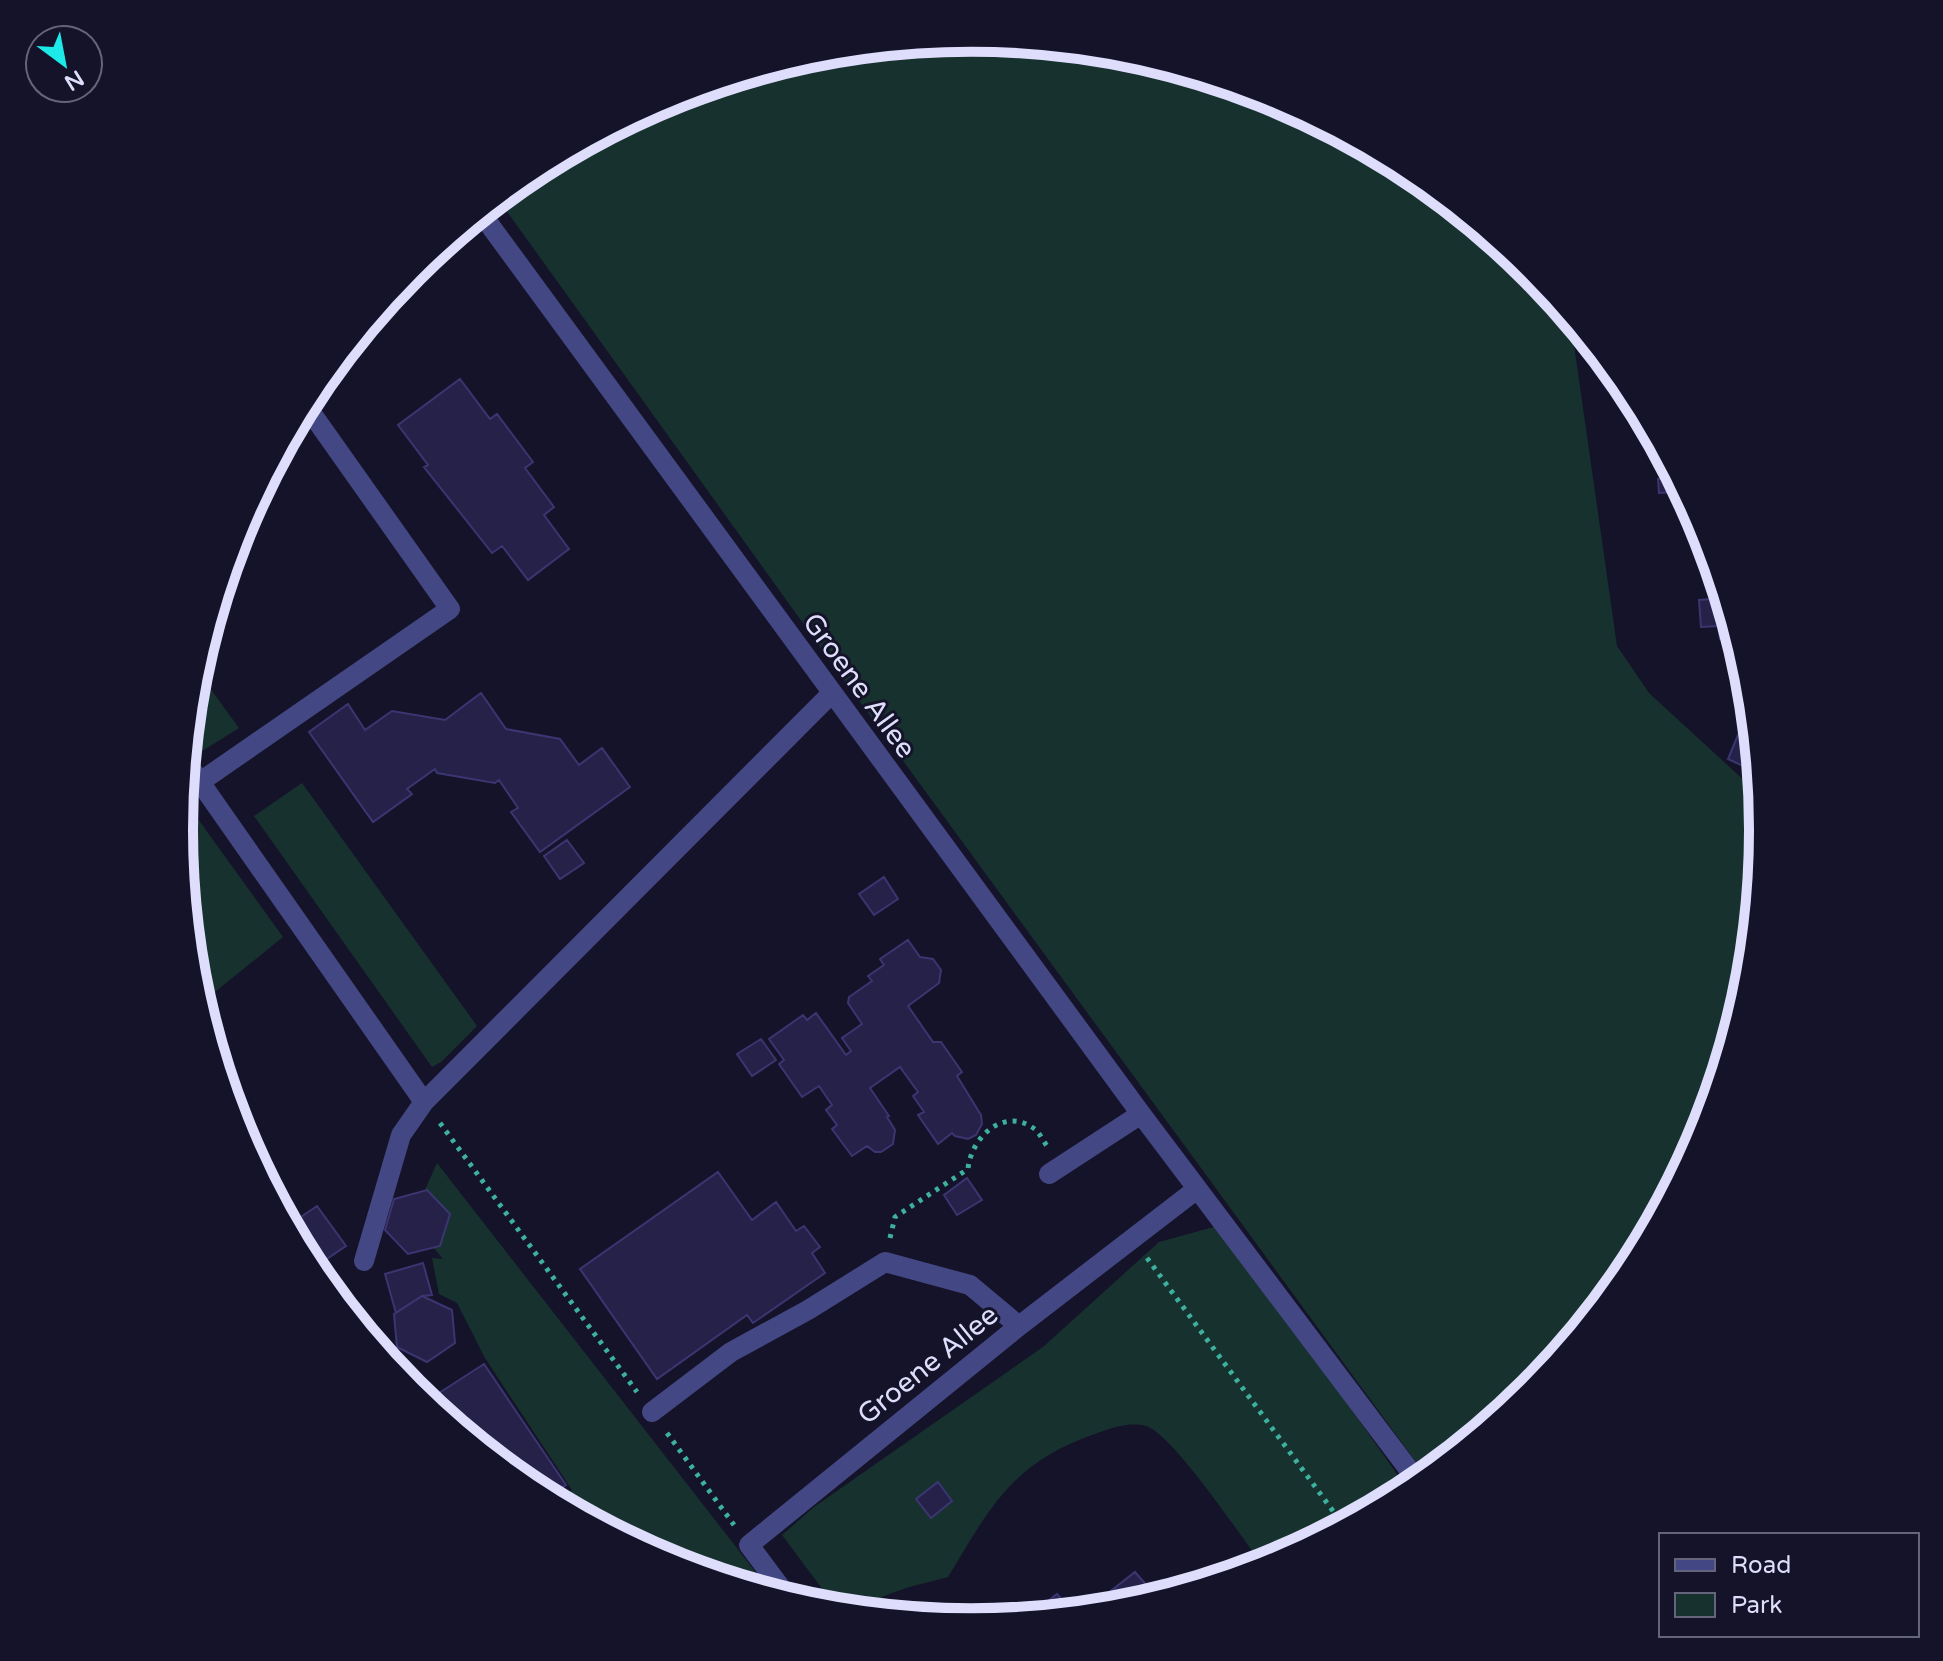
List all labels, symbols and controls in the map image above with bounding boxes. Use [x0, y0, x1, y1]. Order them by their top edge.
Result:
north arrow [24, 24, 104, 104]
text: N [60, 64, 88, 96]
street label: Groene Allee [795, 606, 923, 765]
street label: Groene Allee [851, 1298, 1005, 1432]
legend [1659, 1533, 1919, 1637]
text: Road [1731, 1551, 1791, 1580]
text: Park [1731, 1591, 1782, 1620]

